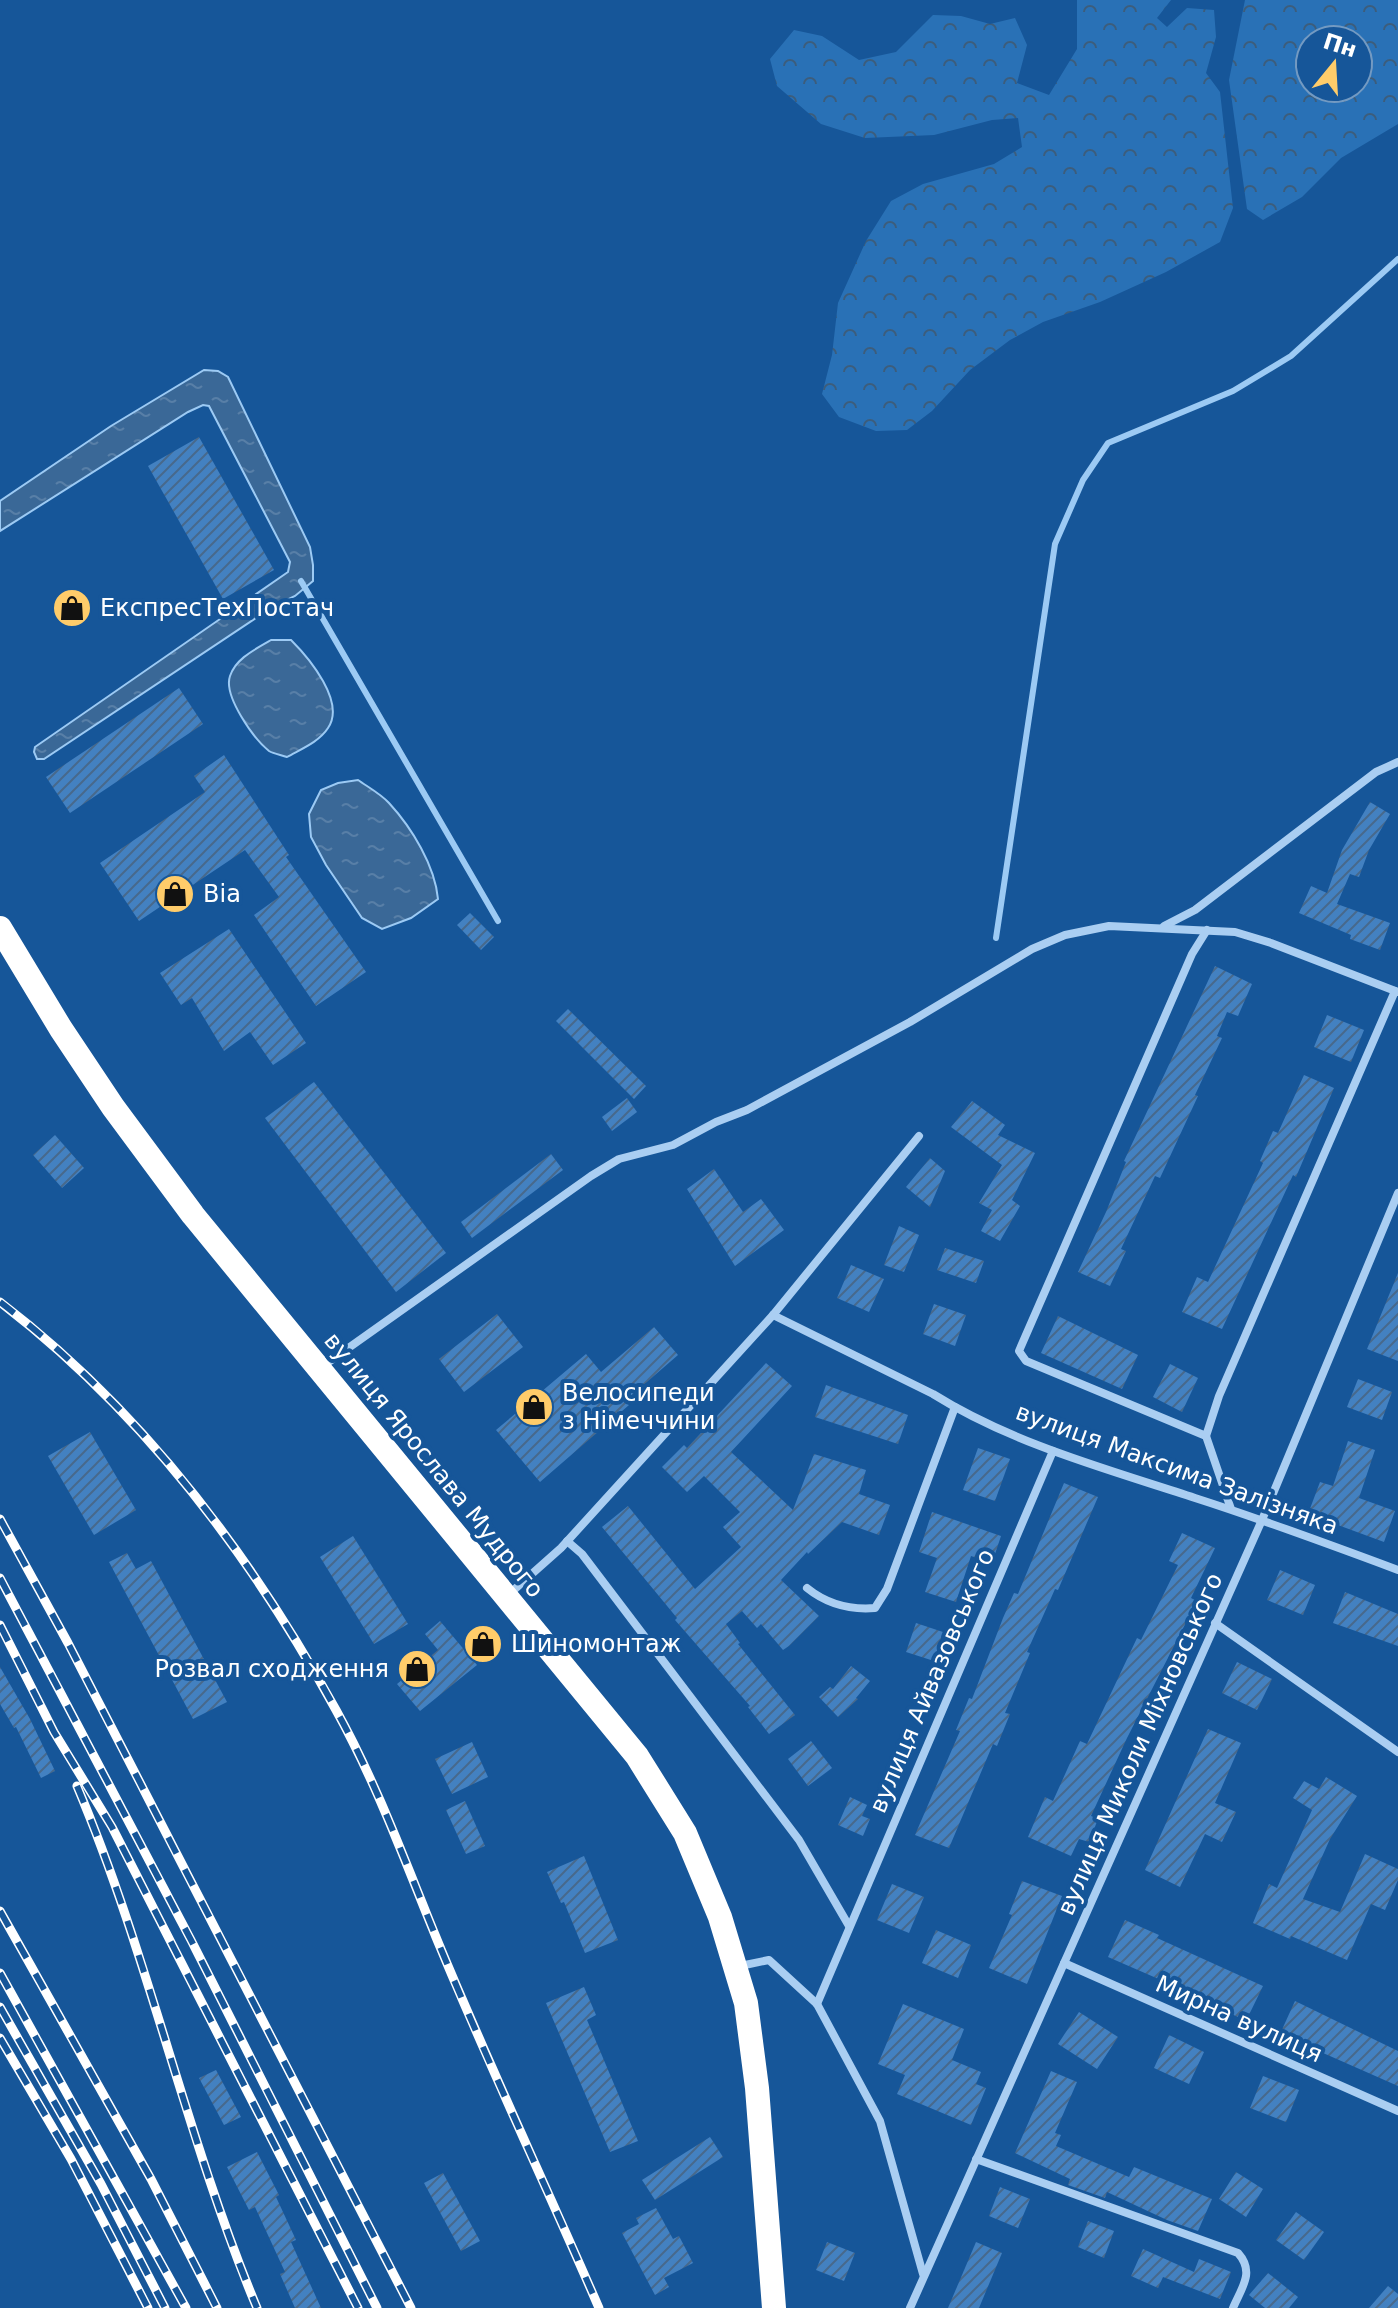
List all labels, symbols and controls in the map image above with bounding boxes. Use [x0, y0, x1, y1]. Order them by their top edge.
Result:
north arrow [1294, 24, 1374, 104]
text: Пн [1320, 28, 1360, 63]
shop icon: ЕкспресТехПостач [51, 587, 93, 629]
place label: ЕкспресТехПостач [100, 594, 334, 622]
shop icon: Віа [154, 873, 196, 915]
place label: Віа [203, 880, 241, 908]
street label: вулиця Ярослава Мудрого [318, 1327, 550, 1603]
place label: Велосипеди з Німеччини [562, 1379, 715, 1435]
shop icon: Велосипеди з Німеччини [513, 1386, 555, 1428]
street label: вулиця Максима Залізняка [1012, 1398, 1342, 1540]
street label: вулиця Айвазовського [864, 1545, 1000, 1817]
street label: вулиця Миколи Міхновського [1052, 1569, 1228, 1919]
shop icon: Шиномонтаж [462, 1623, 504, 1665]
place label: Шиномонтаж [511, 1630, 681, 1658]
shop icon: Розвал сходження [396, 1648, 438, 1690]
place label: Розвал сходження [154, 1655, 389, 1683]
street label: Мирна вулиця [1151, 1970, 1327, 2068]

